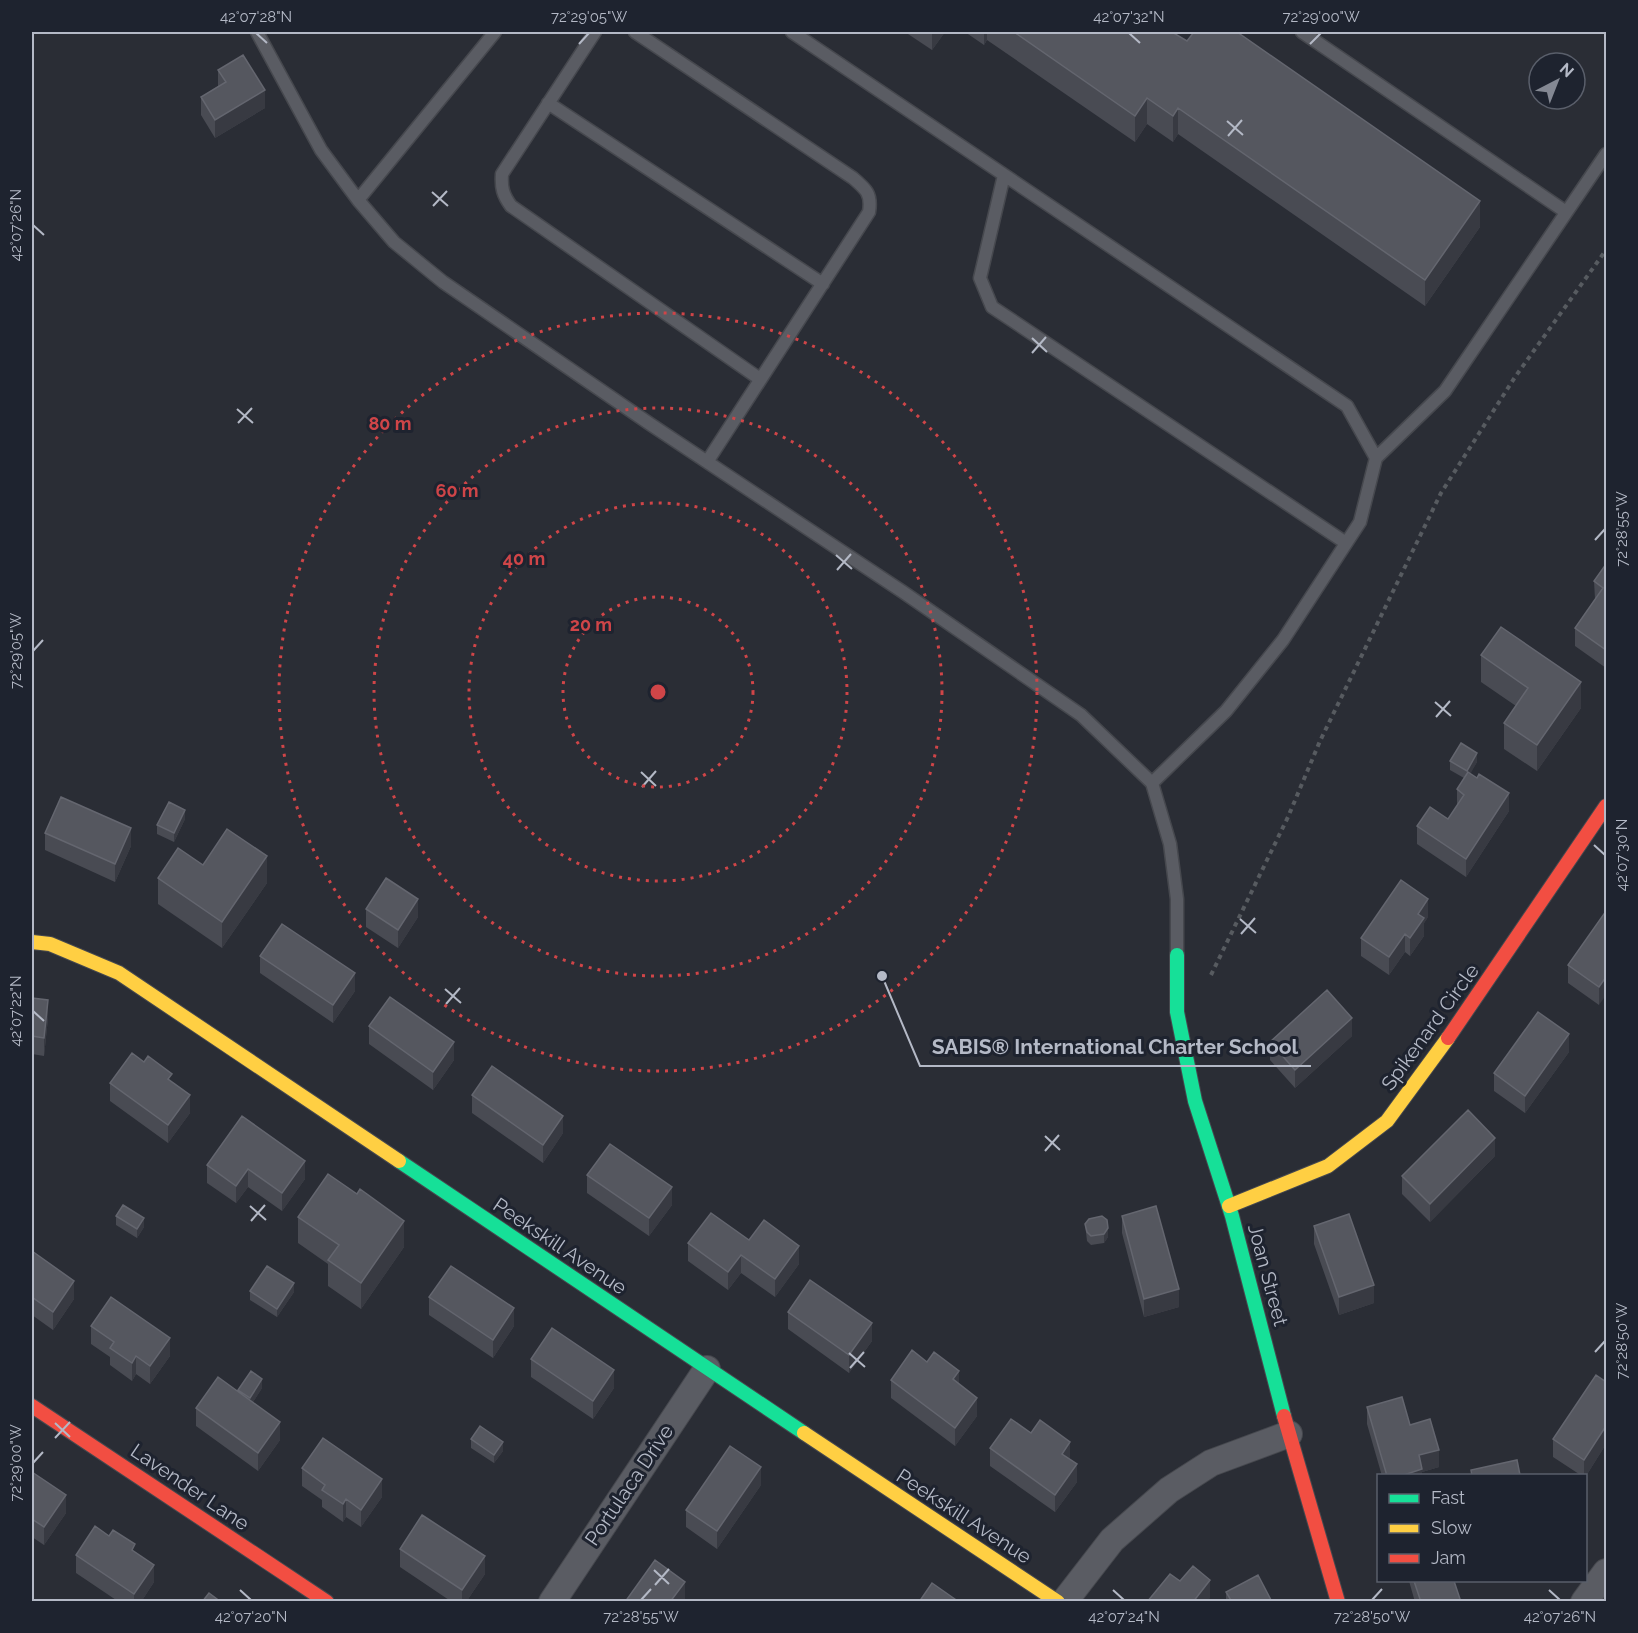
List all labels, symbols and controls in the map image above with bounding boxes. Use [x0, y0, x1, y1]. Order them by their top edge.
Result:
text: 42°07'28"N [220, 8, 292, 26]
text: 72°29'05"W [551, 8, 627, 26]
text: 42°07'32"N [1093, 8, 1165, 26]
text: 72°29'00"W [1282, 8, 1360, 26]
north arrow [1527, 51, 1587, 111]
text: N [1556, 59, 1578, 81]
text: 42°07'26"N [7, 189, 25, 261]
text: 80 m [368, 413, 412, 434]
text: 60 m [435, 480, 479, 501]
text: 72°28'55"W [1613, 491, 1631, 567]
text: 40 m [503, 548, 545, 569]
text: 72°29'05"W [7, 613, 25, 689]
text: 20 m [570, 614, 612, 635]
centre of rings [648, 682, 668, 702]
text: 42°07'30"N [1613, 819, 1631, 891]
street label: Spikenard Circle [1376, 959, 1484, 1095]
text: 42°07'22"N [7, 975, 25, 1047]
callout: SABIS® International Charter School [920, 1027, 1311, 1066]
text: SABIS® International Charter School [932, 1034, 1299, 1059]
street label: Peekskill Avenue [489, 1192, 632, 1300]
street label: Joan Street [1243, 1221, 1293, 1329]
text: 72°28'50"W [1613, 1303, 1631, 1379]
street label: Portulaca Drive [580, 1420, 678, 1550]
text: 72°29'00"W [7, 1424, 25, 1502]
street label: Lavender Lane [126, 1439, 254, 1536]
street label: Peekskill Avenue [892, 1463, 1036, 1569]
legend [1377, 1474, 1587, 1582]
text: Fast [1431, 1487, 1465, 1508]
text: Slow [1431, 1517, 1472, 1538]
text: Jam [1431, 1547, 1466, 1568]
text: 42°07'20"N [215, 1608, 287, 1626]
text: 72°28'55"W [603, 1608, 679, 1626]
text: 42°07'24"N [1088, 1608, 1160, 1626]
text: 72°28'50"W [1334, 1608, 1410, 1626]
text: 42°07'26"N [1524, 1608, 1596, 1626]

